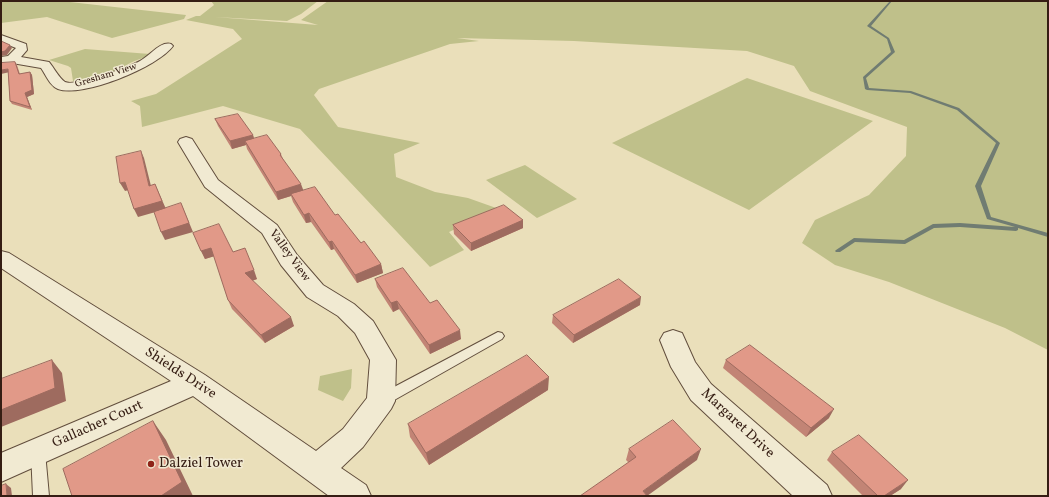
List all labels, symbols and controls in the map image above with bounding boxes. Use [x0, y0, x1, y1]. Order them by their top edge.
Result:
street label: Gresham View [74, 61, 138, 91]
street label: Valley View [265, 227, 313, 285]
street label: Shields Drive [141, 345, 219, 403]
street label: Margaret Drive [697, 386, 777, 462]
street label: Gallacher Court [50, 398, 146, 452]
place label: Dalziel Tower [159, 456, 243, 472]
marker: Dalziel Tower [146, 459, 156, 469]

